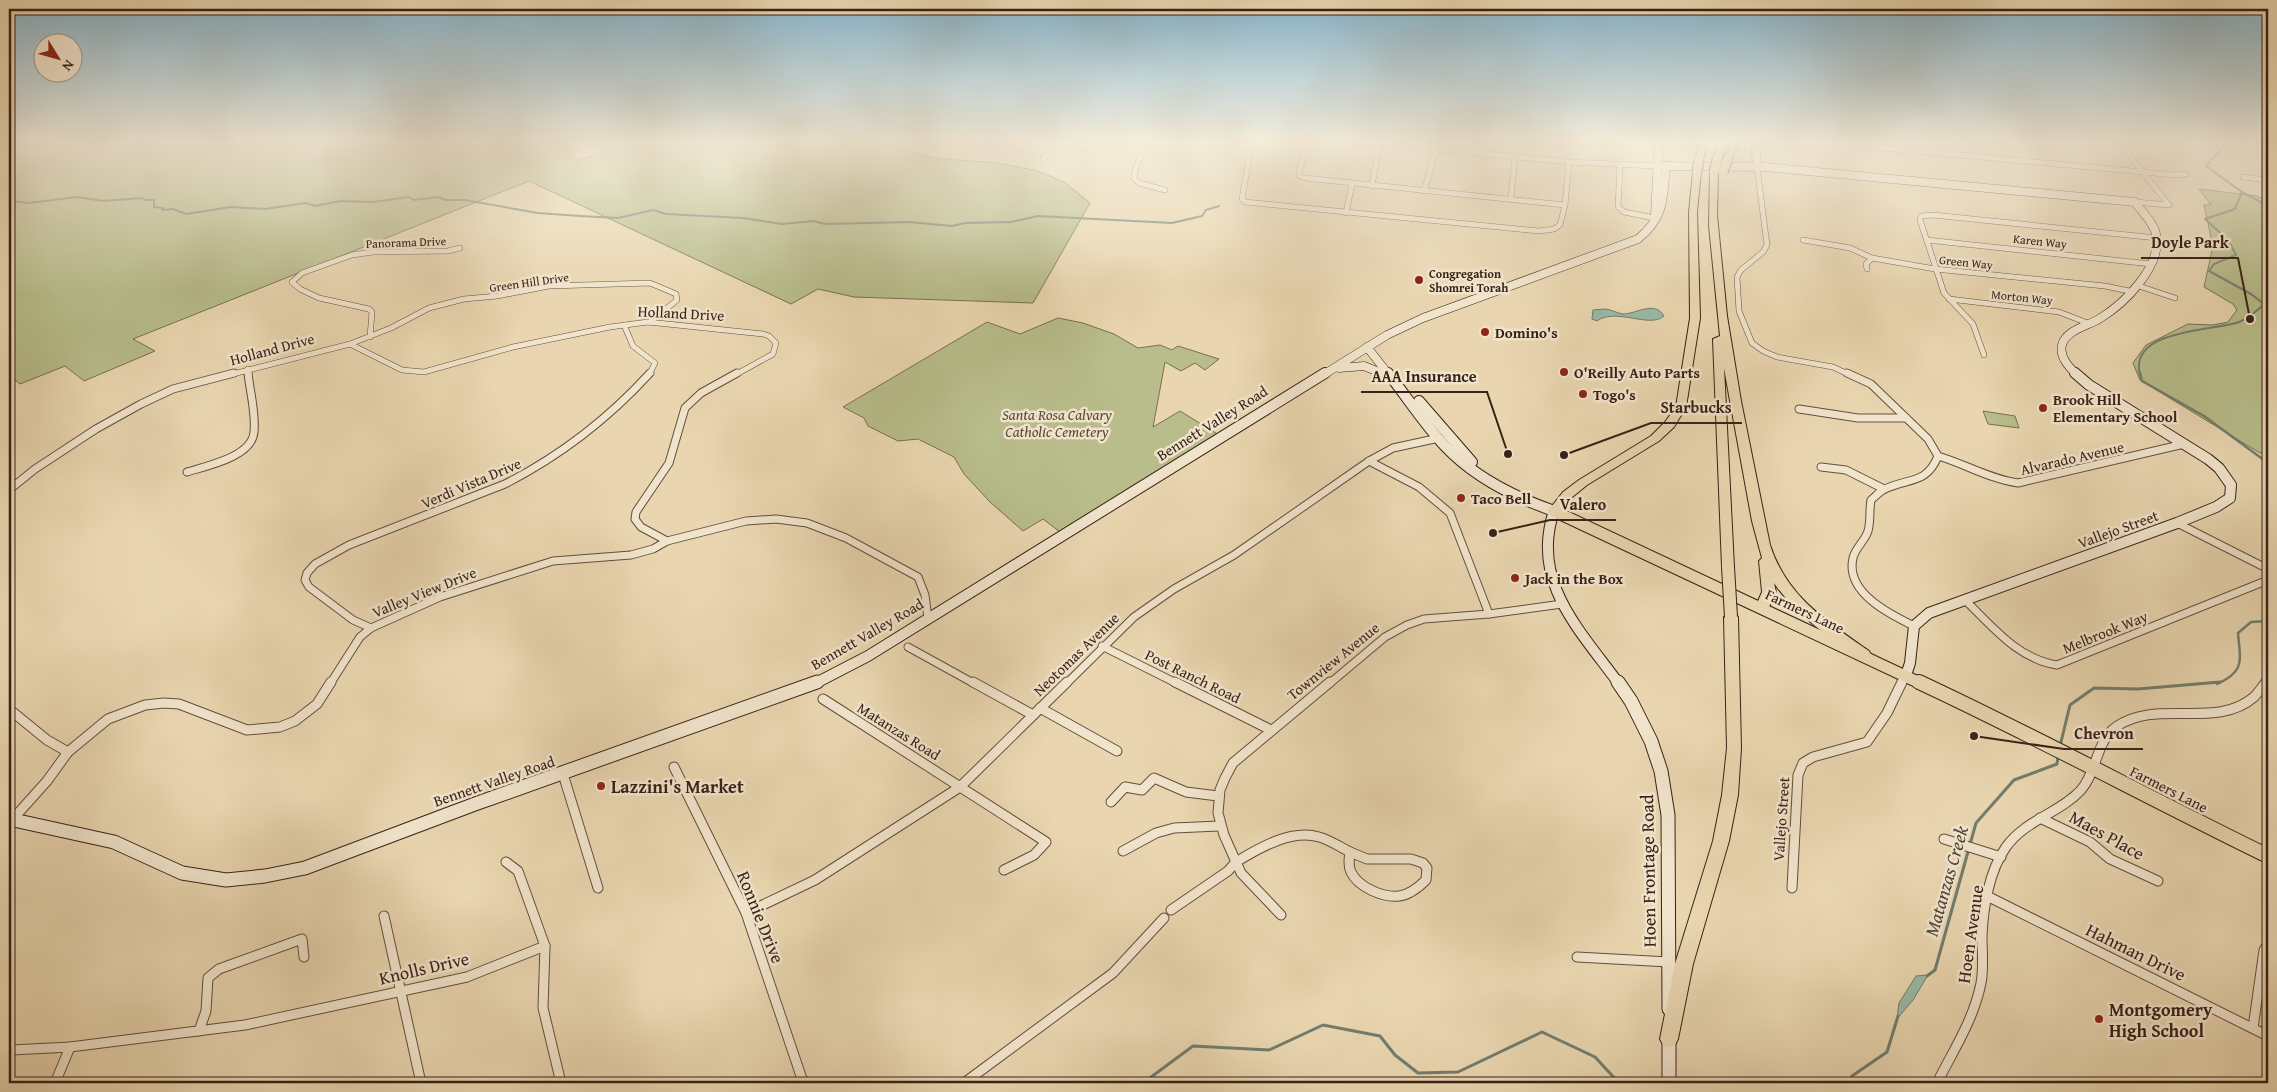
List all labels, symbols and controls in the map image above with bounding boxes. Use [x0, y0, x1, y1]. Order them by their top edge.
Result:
north arrow [32, 32, 82, 82]
text: N [57, 56, 79, 76]
callout: Doyle Park [2141, 227, 2238, 258]
street label: Karen Way [2012, 230, 2068, 252]
text: Doyle Park [2151, 230, 2230, 254]
street label: Panorama Drive [365, 232, 447, 252]
street label: Green Way [1938, 251, 1994, 273]
place label: Congregation Shomrei Torah [1429, 265, 1508, 296]
street label: Green Hill Drive [488, 268, 570, 296]
marker: Congregation Shomrei Torah [1413, 274, 1425, 286]
street label: Morton Way [1990, 285, 2054, 309]
street label: Holland Drive [637, 300, 725, 326]
place label: Domino's [1495, 322, 1558, 343]
marker: Domino's [1479, 326, 1491, 338]
street label: Holland Drive [227, 328, 317, 370]
callout: AAA Insurance [1361, 361, 1487, 392]
place label: O'Reilly Auto Parts [1574, 362, 1700, 383]
text: AAA Insurance [1371, 364, 1477, 388]
marker: O'Reilly Auto Parts [1558, 366, 1570, 378]
street label: Bennett Valley Road [1153, 380, 1271, 466]
place label: Togo's [1593, 384, 1636, 405]
marker: Togo's [1577, 388, 1589, 400]
place label: Brook Hill Elementary School [2053, 389, 2178, 427]
callout: Starbucks [1651, 392, 1742, 423]
text: Starbucks [1660, 395, 1732, 419]
marker: Brook Hill Elementary School [2037, 402, 2049, 414]
park label: Santa Rosa Calvary Catholic Cemetery [1002, 404, 1112, 442]
street label: Alvarado Avenue [2018, 436, 2126, 480]
street label: Verdi Vista Drive [418, 452, 524, 514]
place label: Taco Bell [1471, 488, 1531, 509]
callout: Valero [1550, 489, 1616, 520]
marker: Taco Bell [1455, 492, 1467, 504]
text: Valero [1560, 492, 1607, 516]
street label: Vallejo Street [2075, 504, 2162, 553]
street label: Valley View Drive [369, 561, 479, 623]
place label: Jack in the Box [1522, 568, 1623, 589]
marker: Jack in the Box [1509, 572, 1521, 584]
street label: Farmers Lane [1762, 584, 1848, 638]
street label: Bennett Valley Road [807, 593, 927, 675]
street label: Melbrook Way [2059, 605, 2151, 659]
street label: Neotomas Avenue [1028, 607, 1124, 701]
street label: Townview Avenue [1282, 617, 1384, 705]
street label: Post Ranch Road [1142, 644, 1244, 708]
street label: Matanzas Road [853, 697, 945, 765]
callout: Chevron [2064, 718, 2143, 749]
text: Chevron [2074, 721, 2134, 745]
street label: Bennett Valley Road [431, 750, 557, 812]
street label: Farmers Lane [2127, 760, 2211, 818]
place label: Lazzini's Market [611, 773, 744, 800]
street label: Vallejo Street [1768, 775, 1794, 862]
marker: Lazzini's Market [595, 780, 607, 792]
street label: Hoen Frontage Road [1633, 794, 1663, 948]
street label: Maes Place [2064, 803, 2150, 867]
water label: Matanzas Creek [1917, 822, 1975, 940]
street label: Ronnie Drive [730, 867, 792, 967]
street label: Hoen Avenue [1950, 883, 1990, 985]
street label: Hahman Drive [2081, 916, 2191, 988]
street label: Knolls Drive [376, 945, 472, 991]
place label: Montgomery High School [2109, 996, 2213, 1044]
marker: Montgomery High School [2093, 1013, 2105, 1025]

